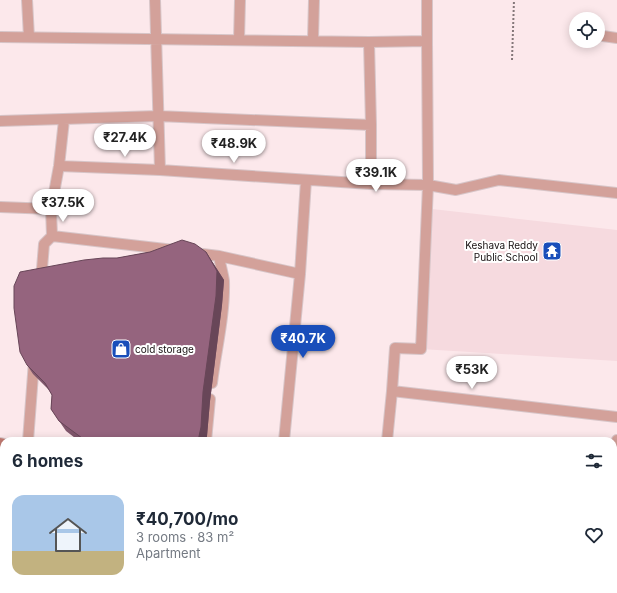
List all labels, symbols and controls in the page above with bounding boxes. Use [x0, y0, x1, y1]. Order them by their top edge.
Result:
map controls [569, 12, 605, 48]
button: locate [569, 12, 605, 48]
pin: ₹27.4K [92, 124, 158, 158]
text: ₹27.4K [103, 129, 147, 145]
pin: ₹48.9K [201, 130, 267, 164]
text: ₹48.9K [211, 135, 257, 151]
pin: ₹39.1K [343, 159, 409, 193]
text: ₹39.1K [355, 164, 397, 180]
pin: ₹37.5K [30, 189, 96, 223]
text: ₹37.5K [41, 194, 85, 210]
place label: Keshava Reddy Public School [465, 239, 538, 263]
temple icon: Keshava Reddy Public School [541, 240, 563, 262]
pin: ₹40.7K [270, 325, 336, 359]
text: ₹40.7K [280, 330, 326, 346]
shop icon: cold storage [110, 338, 132, 360]
place label: cold storage [135, 343, 194, 355]
pin: ₹53K [448, 356, 496, 390]
text: ₹53K [455, 361, 489, 377]
icon: filters [583, 450, 605, 472]
text: 6 homes [12, 451, 83, 471]
text: ₹40,700/mo [136, 509, 239, 529]
icon: home [44, 511, 92, 559]
icon: heart [583, 524, 605, 546]
text: 3 rooms · 83 m² [136, 529, 234, 545]
text: Apartment [136, 545, 201, 561]

